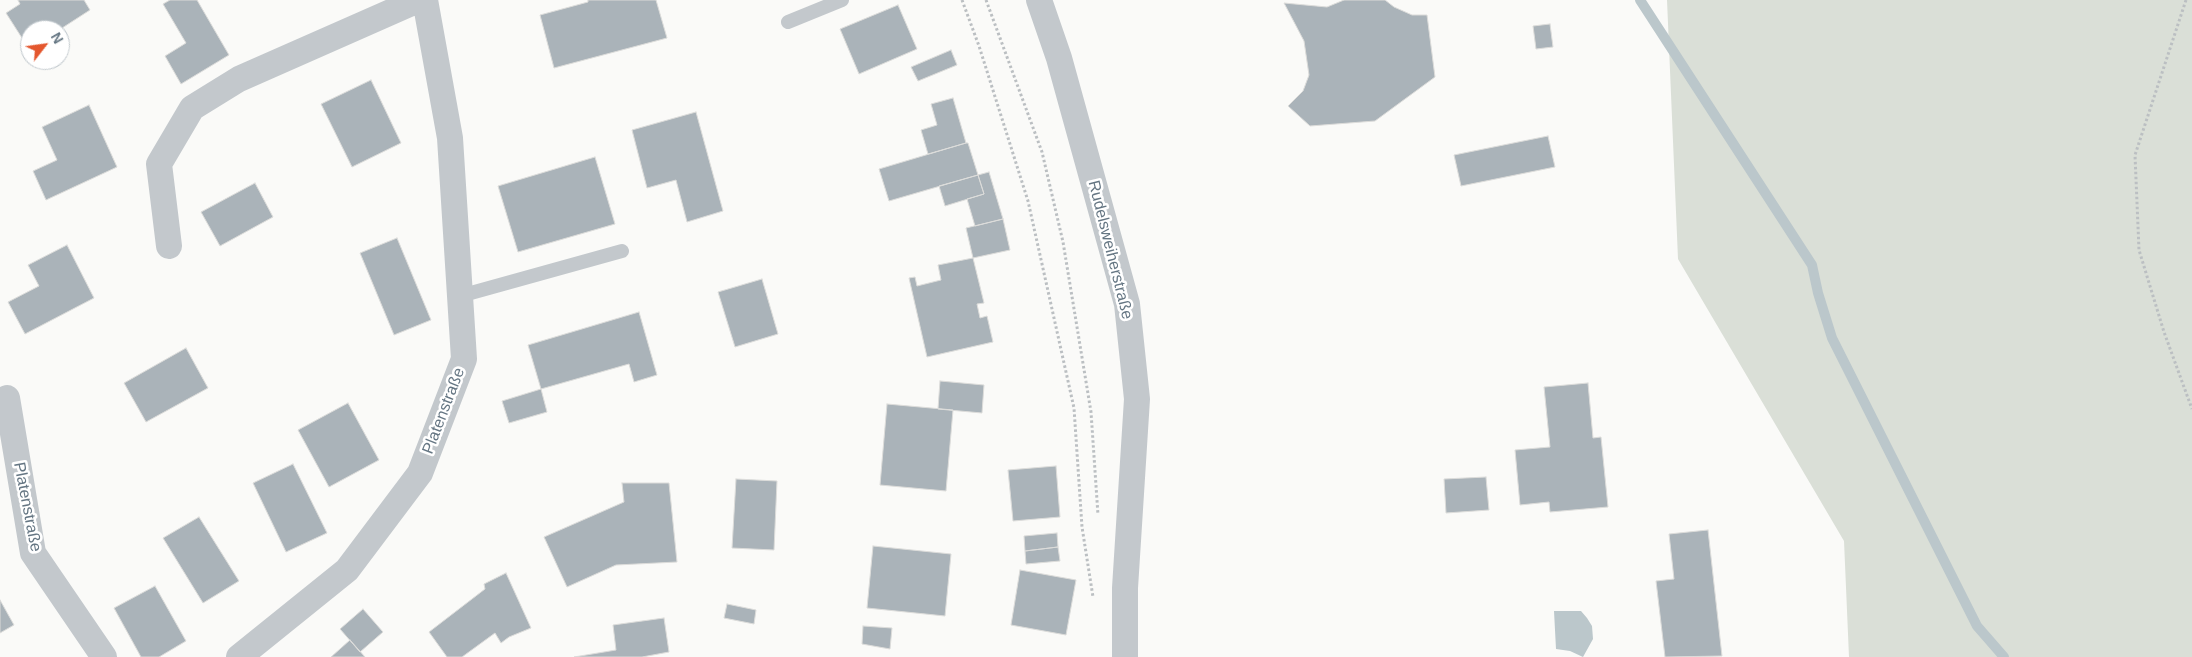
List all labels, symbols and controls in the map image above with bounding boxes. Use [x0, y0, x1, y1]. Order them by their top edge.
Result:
north arrow [20, 20, 70, 70]
text: N [48, 30, 67, 46]
street label: Rudelsweiherstraße [1083, 179, 1137, 321]
street label: Platenstraße [419, 365, 469, 457]
street label: Platenstraße [9, 461, 45, 553]

